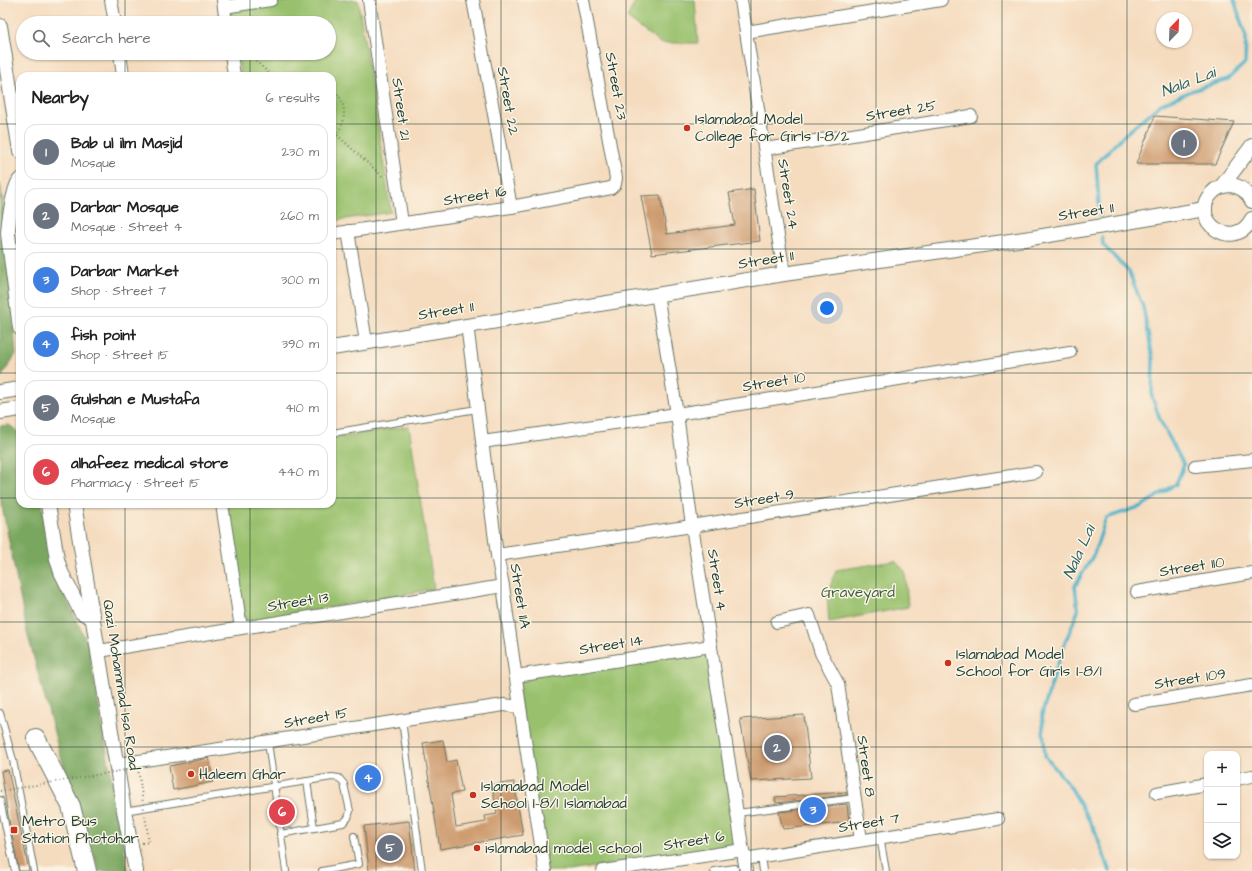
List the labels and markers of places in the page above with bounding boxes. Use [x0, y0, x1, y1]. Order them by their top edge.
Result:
place label: Islamabad Model College for Girls I-8/2 [695, 109, 850, 148]
marker: Islamabad Model College for Girls I-8/2 [682, 123, 692, 133]
pin: 1 [1171, 128, 1197, 158]
place label: Islamabad Model School for Girls I-8/1 [956, 644, 1102, 682]
marker: Islamabad Model School for Girls I-8/1 [943, 658, 953, 668]
pin: 2 [764, 733, 790, 763]
pin: 4 [355, 763, 381, 793]
place label: Haleem Ghar [199, 764, 286, 785]
marker: Haleem Ghar [186, 769, 196, 779]
place label: Islamabad Model School I-8/1 Islamabad [481, 776, 627, 814]
marker: Islamabad Model School I-8/1 Islamabad [468, 790, 478, 800]
pin: 3 [800, 795, 826, 825]
pin: 6 [269, 797, 295, 827]
place label: Metro Bus Station Photohar [22, 811, 139, 849]
marker: Metro Bus Station Photohar [9, 825, 19, 835]
pin: 5 [377, 833, 403, 863]
place label: islamabad model school [485, 838, 642, 859]
marker: islamabad model school [472, 843, 482, 853]

